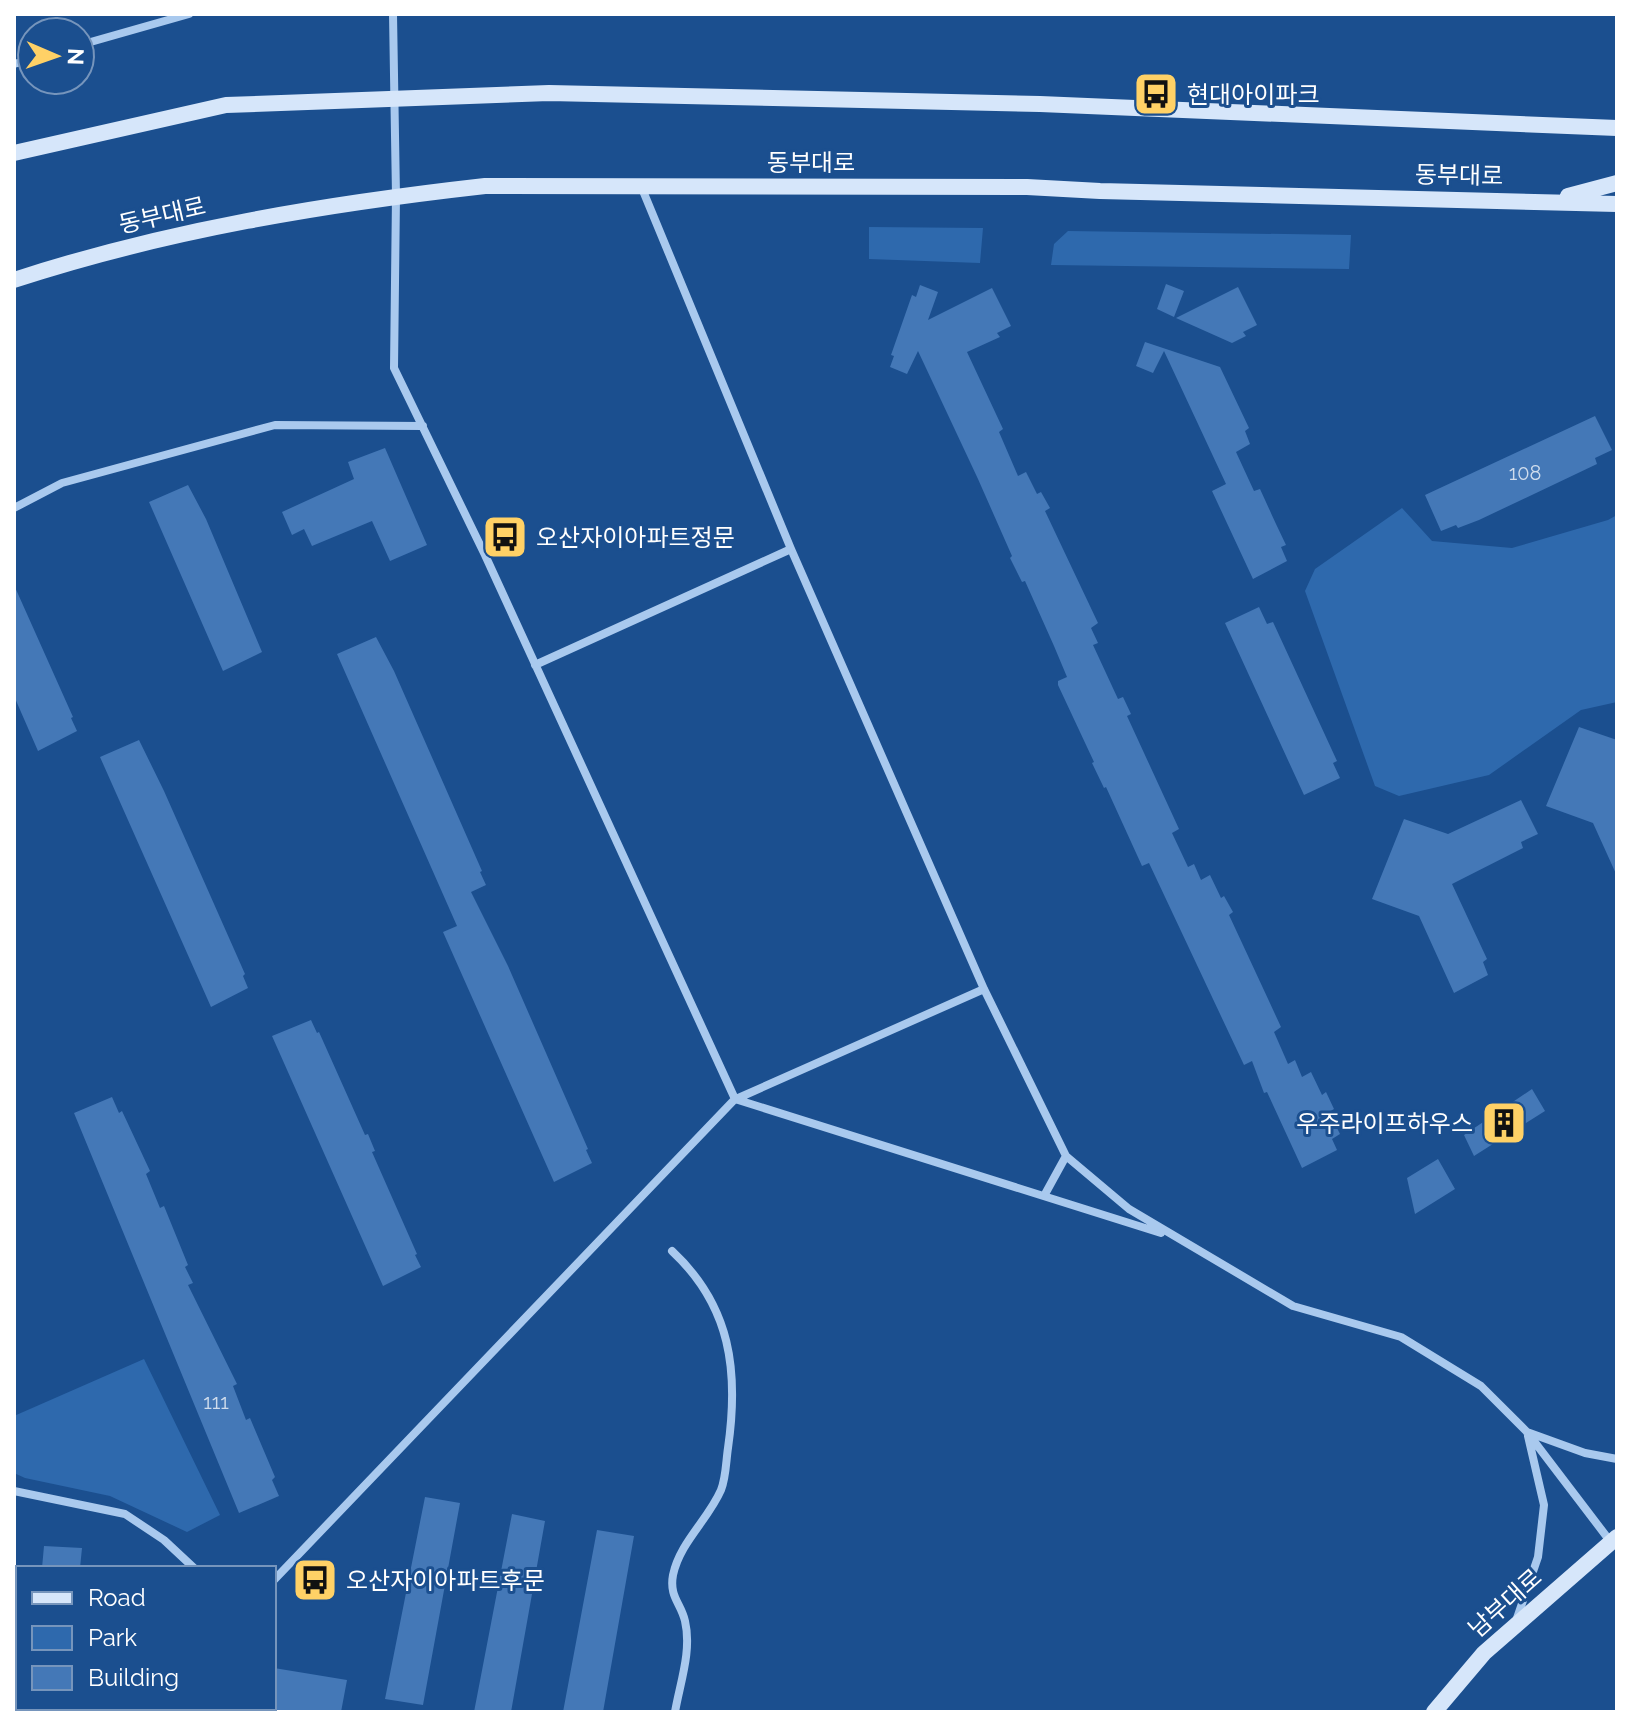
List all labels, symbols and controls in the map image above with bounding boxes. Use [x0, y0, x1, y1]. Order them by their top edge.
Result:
north arrow [16, 16, 96, 96]
text: N [63, 48, 89, 66]
bus stop icon: 현대아이파크 [1132, 70, 1180, 118]
place label: 현대아이파크 [1187, 80, 1319, 109]
street label: 동부대로 [767, 148, 855, 177]
street label: 동부대로 [1415, 160, 1503, 190]
street label: 동부대로 [116, 191, 208, 239]
house number: 108 [1509, 461, 1541, 485]
bus stop icon: 오산자이아파트정문 [481, 513, 529, 561]
place label: 오산자이아파트정문 [536, 523, 735, 552]
building icon: 우주라이프하우스 [1480, 1099, 1528, 1147]
place label: 우주라이프하우스 [1296, 1109, 1473, 1138]
house number: 111 [203, 1390, 229, 1414]
bus stop icon: 오산자이아파트후문 [291, 1556, 339, 1604]
street label: 남부대로 [1462, 1563, 1548, 1643]
legend [16, 1566, 276, 1710]
place label: 오산자이아파트후문 [346, 1566, 545, 1595]
text: Road [88, 1583, 146, 1612]
text: Park [88, 1623, 137, 1652]
text: Building [88, 1663, 179, 1692]

